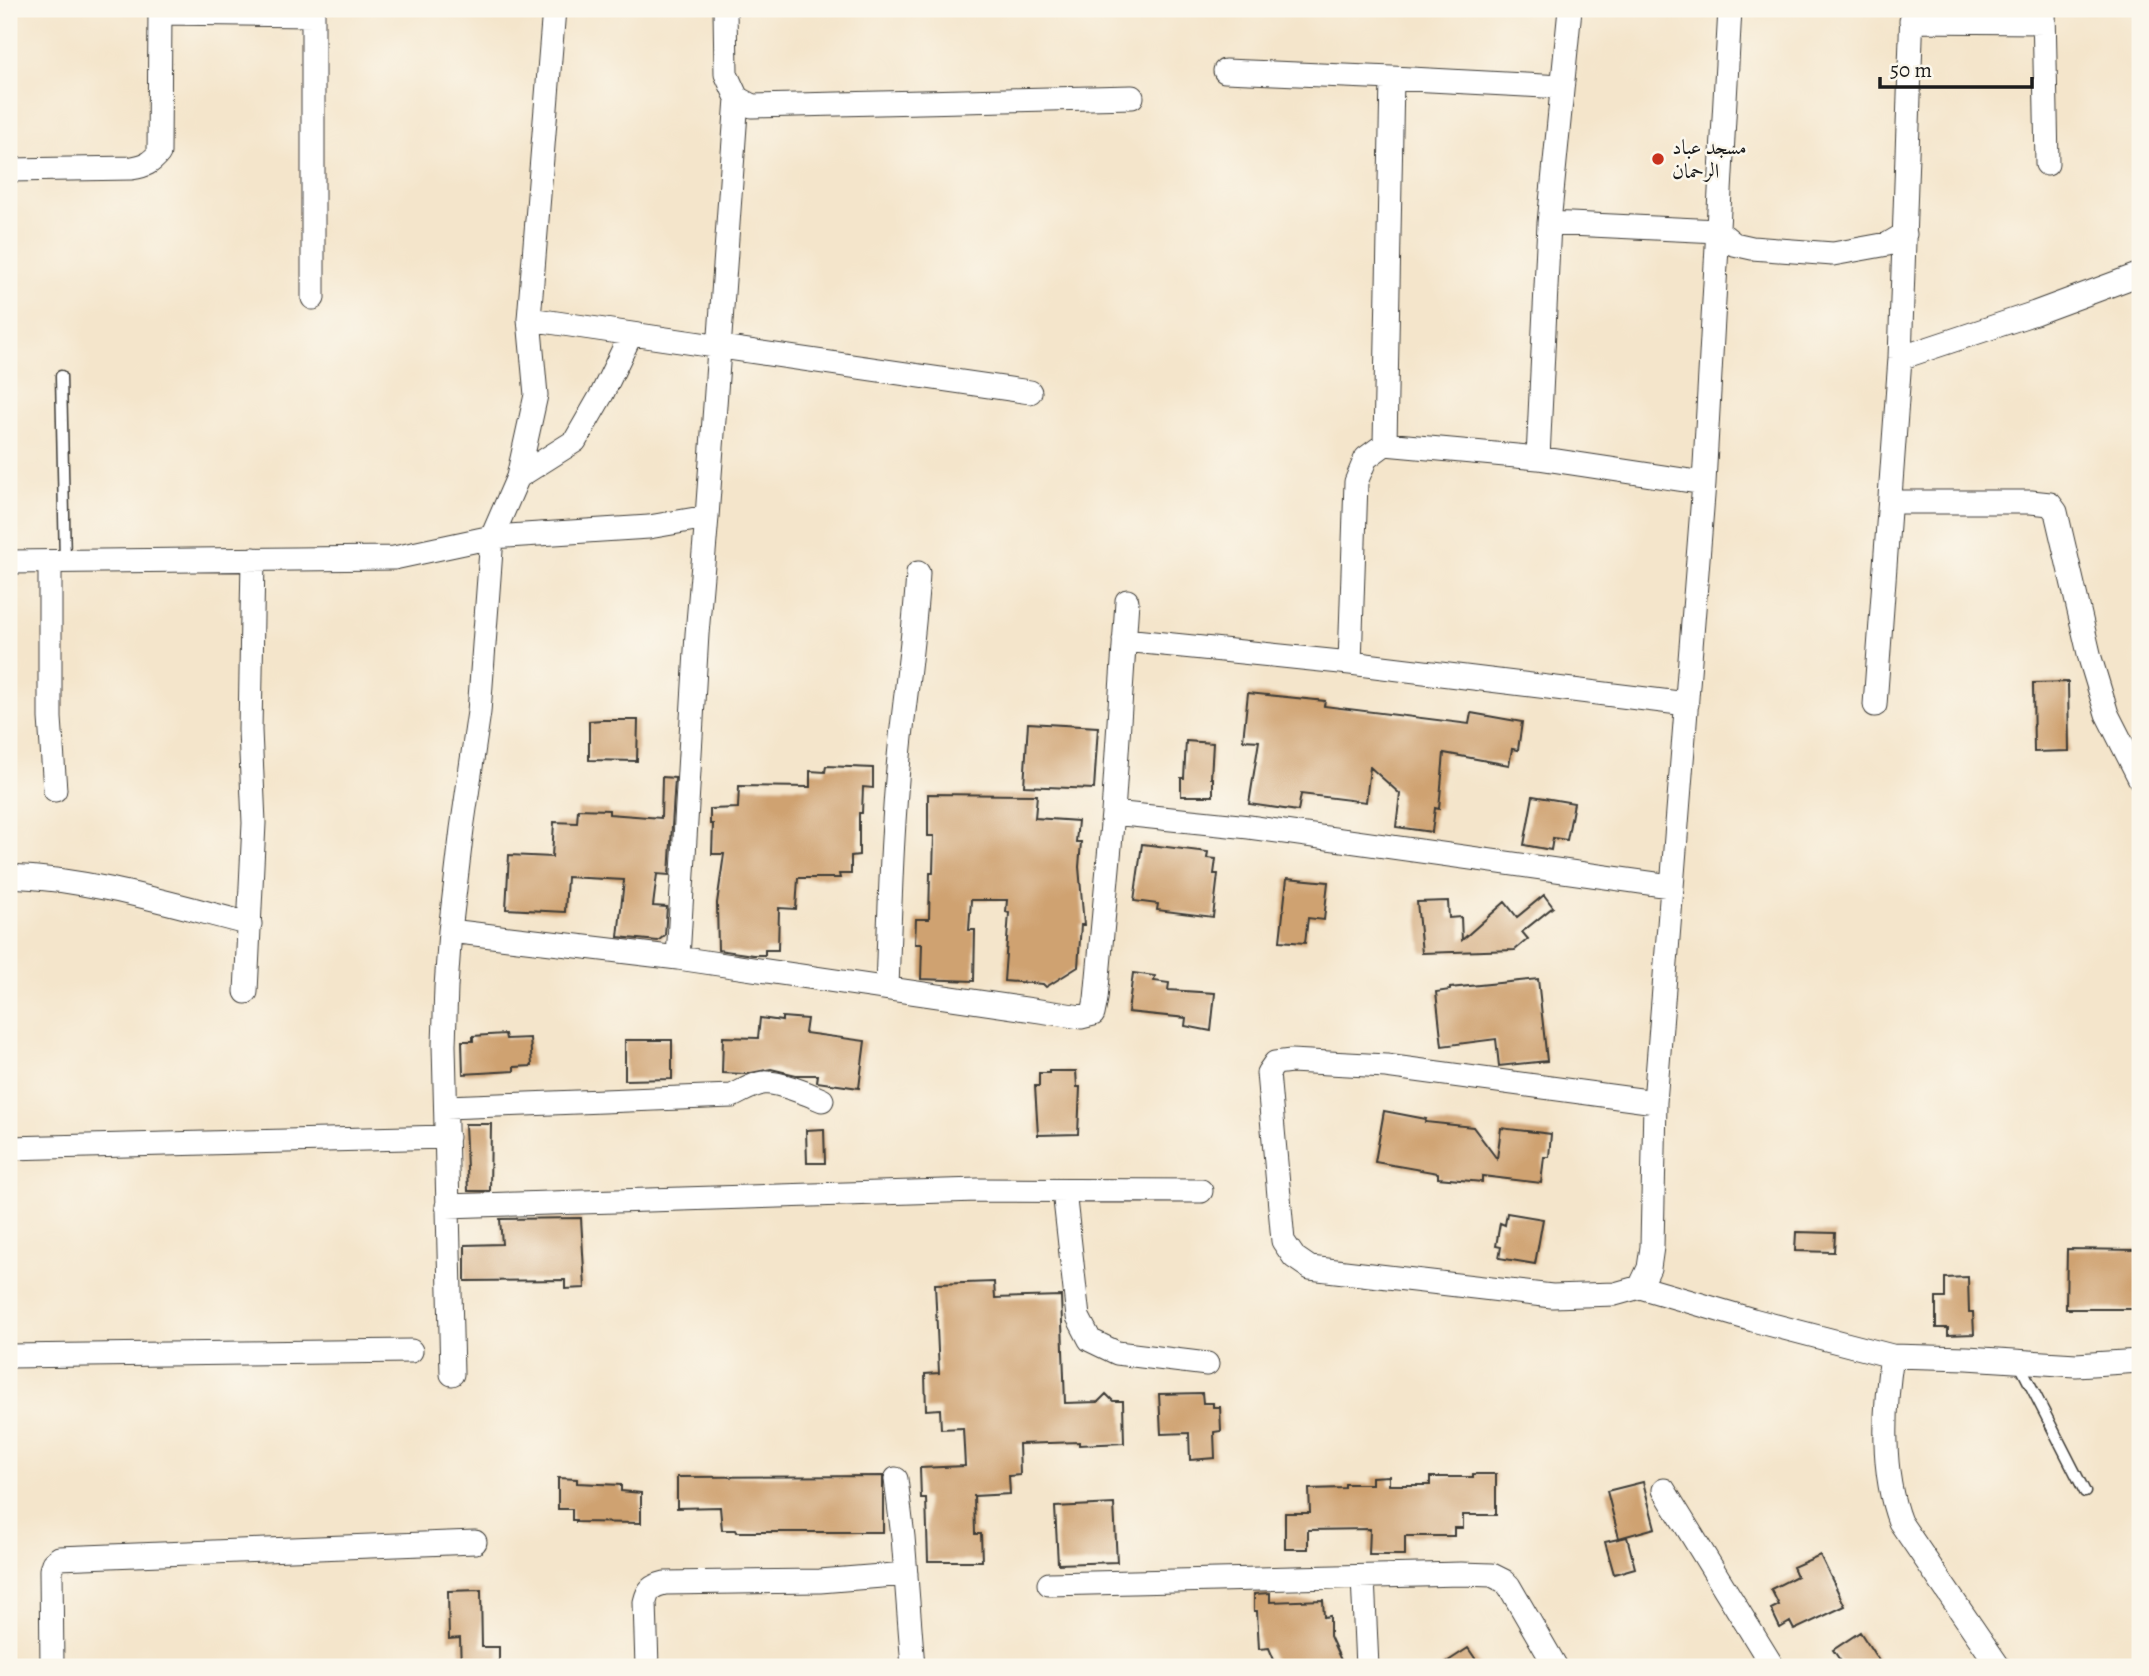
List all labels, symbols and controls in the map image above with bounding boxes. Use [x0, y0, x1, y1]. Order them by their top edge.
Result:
scale bar [1880, 46, 2032, 90]
text: 50 m [1890, 56, 1932, 84]
place label: مسجد عباد الرحمان [1672, 133, 1747, 185]
marker: مسجد عباد الرحمان [1650, 151, 1666, 167]

